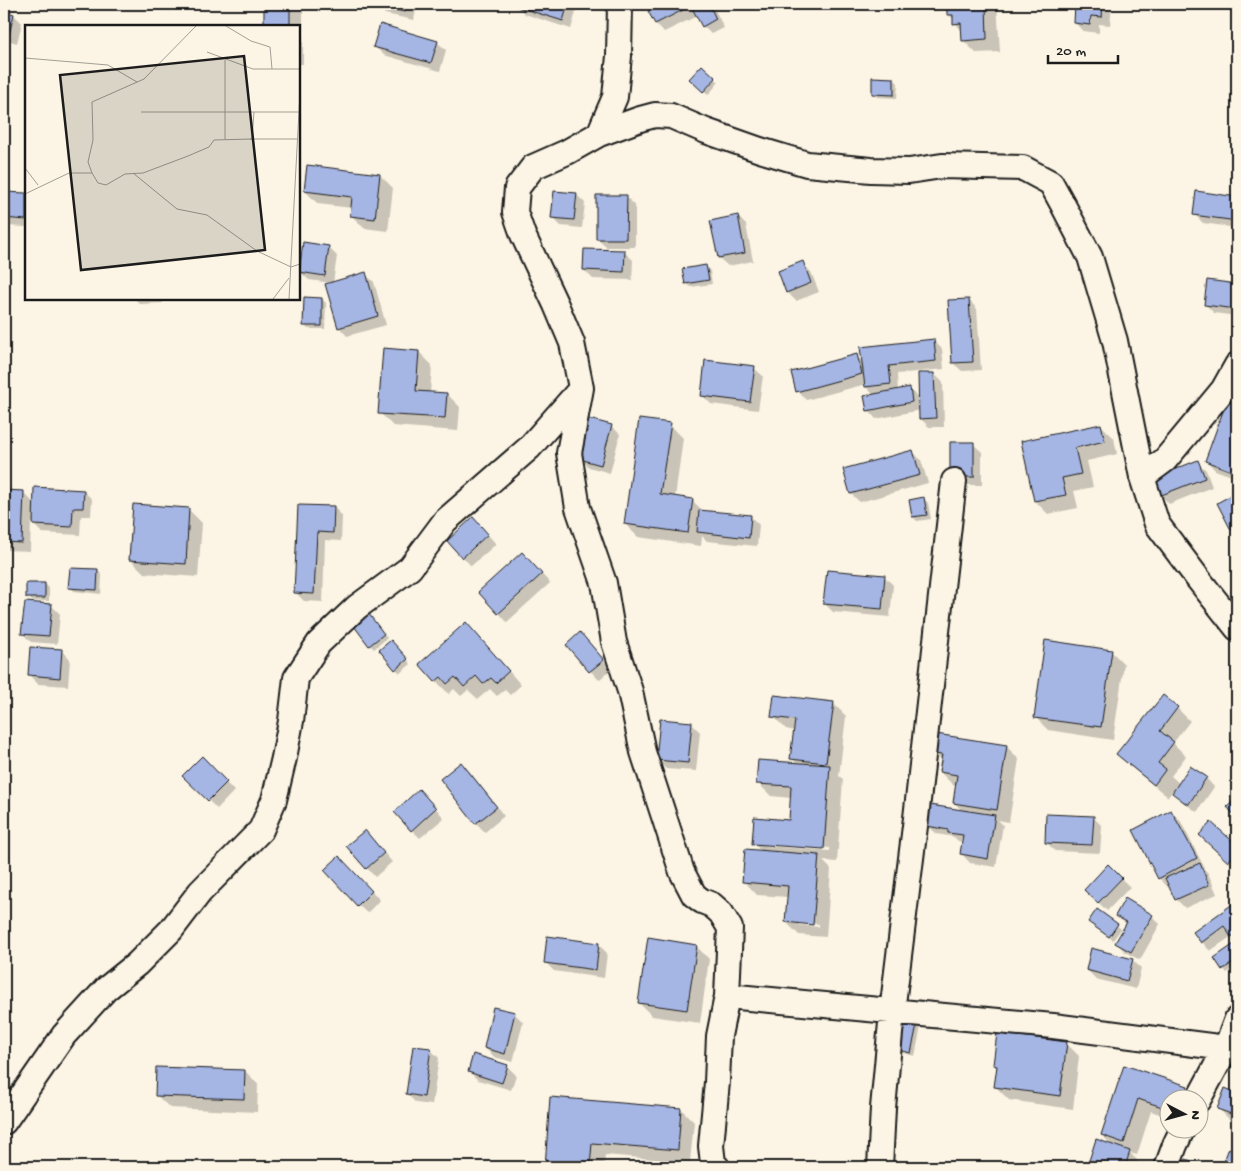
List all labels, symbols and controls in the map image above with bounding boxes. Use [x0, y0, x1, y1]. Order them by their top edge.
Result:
inset map [25, 25, 300, 300]
scale bar [1048, 32, 1118, 64]
text: 20 m [1056, 43, 1086, 61]
north arrow [1158, 1088, 1208, 1138]
text: N [1186, 1110, 1203, 1121]

